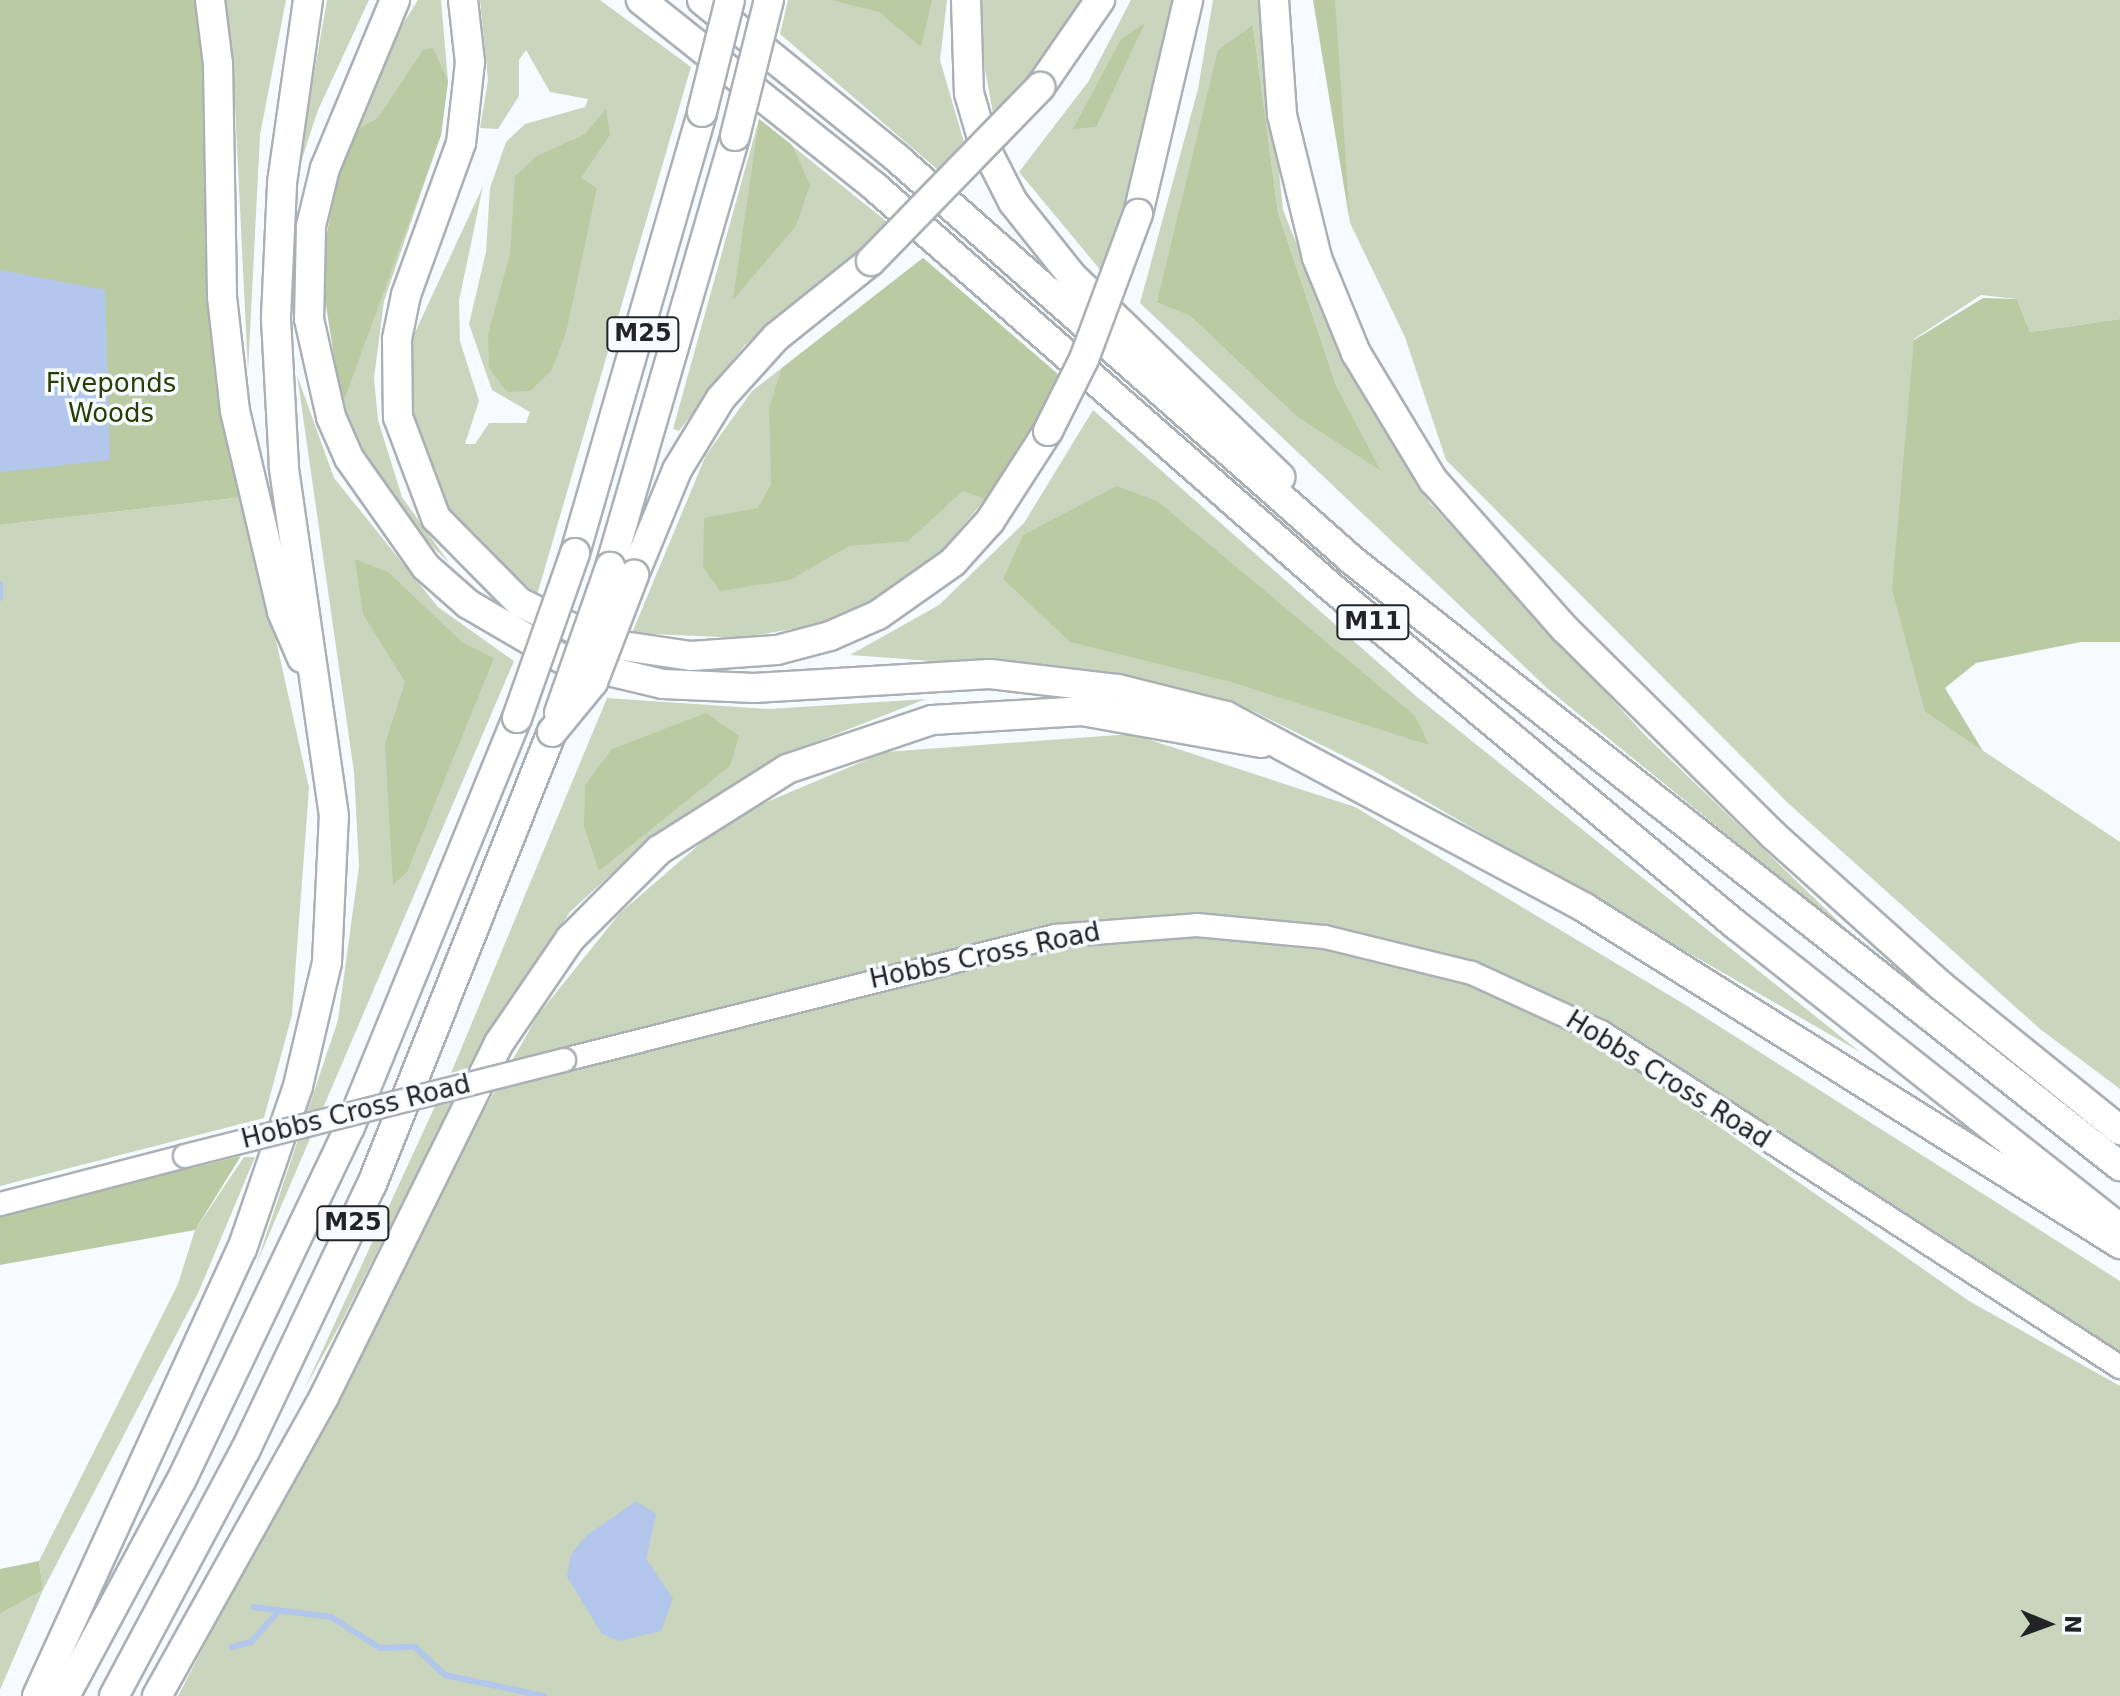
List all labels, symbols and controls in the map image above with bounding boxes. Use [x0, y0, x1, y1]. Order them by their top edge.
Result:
road number: M25 [605, 314, 681, 354]
park label: Fiveponds Woods [46, 368, 176, 430]
road number: M11 [1335, 602, 1411, 642]
street label: Hobbs Cross Road [867, 916, 1103, 996]
street label: Hobbs Cross Road [1560, 1004, 1776, 1156]
street label: Hobbs Cross Road [238, 1068, 474, 1156]
road number: M25 [315, 1203, 391, 1243]
north arrow [2008, 1584, 2088, 1664]
text: N [2060, 1615, 2085, 1634]

